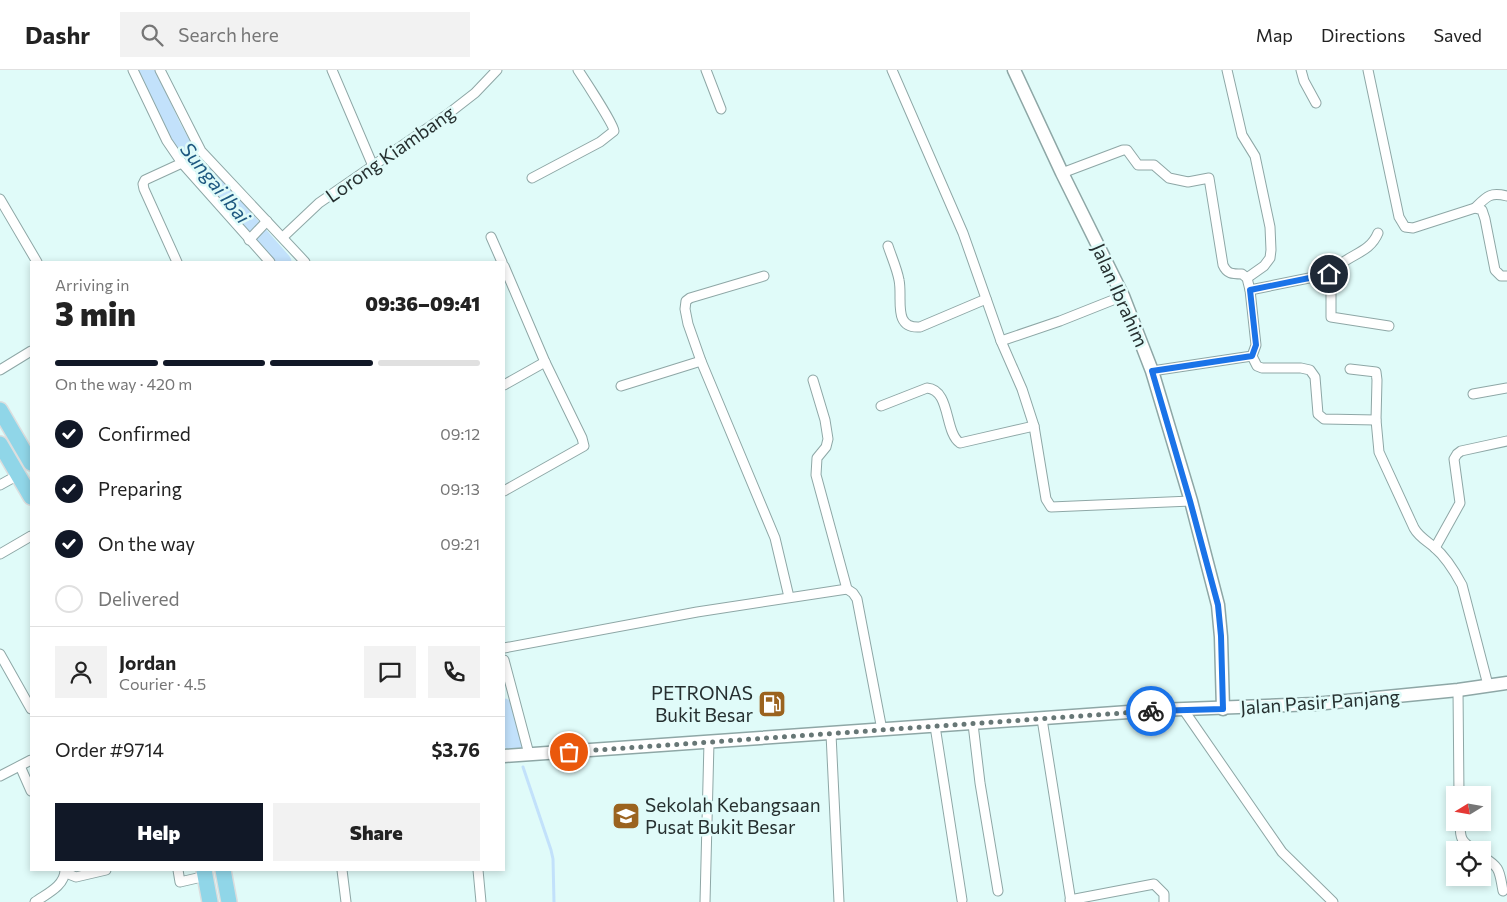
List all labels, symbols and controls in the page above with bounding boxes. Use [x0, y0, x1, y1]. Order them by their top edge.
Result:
search box [120, 12, 470, 57]
text: Dashr [25, 20, 90, 49]
icon: search [138, 21, 166, 49]
text: Search here [178, 23, 279, 46]
text: Map [1256, 24, 1293, 46]
text: Directions [1321, 24, 1405, 46]
text: Saved [1433, 24, 1482, 46]
street label: Lorong Kiambang [321, 101, 459, 207]
water label: Sungai Ibai [176, 137, 256, 228]
street label: Jalan Ibrahim [1087, 239, 1154, 350]
pin [1308, 253, 1350, 295]
icon: home [1315, 260, 1343, 288]
text: Arriving in [55, 275, 129, 294]
text: 09:36–09:41 [365, 292, 480, 315]
text: 3 min [55, 293, 136, 333]
text: On the way · 420 m [55, 374, 192, 393]
icon: check [55, 420, 83, 448]
text: Confirmed [98, 422, 191, 445]
text: 09:12 [440, 424, 480, 443]
icon: check [55, 475, 83, 503]
text: Preparing [98, 477, 182, 500]
text: 09:13 [440, 479, 480, 498]
icon: check [55, 530, 83, 558]
text: On the way [98, 532, 195, 555]
text: 09:21 [440, 534, 480, 553]
text: Delivered [98, 587, 179, 610]
button: person [55, 646, 107, 698]
button: chat [364, 646, 416, 698]
button: phone [428, 646, 480, 698]
text: Jordan [119, 651, 176, 674]
text: Courier · 4.5 [119, 674, 206, 693]
place label: PETRONAS Bukit Besar [651, 681, 753, 726]
street label: Jalan Pasir Panjang [1239, 684, 1401, 719]
courier [1126, 686, 1176, 736]
fuel station icon: PETRONAS Bukit Besar [757, 689, 787, 719]
icon: bike [1137, 697, 1165, 725]
pin [548, 731, 590, 773]
text: Order #9714 [55, 738, 164, 761]
text: $3.76 [431, 738, 480, 761]
icon: bag [555, 738, 583, 766]
north arrow [1446, 786, 1491, 831]
map controls [1446, 786, 1491, 886]
place label: Sekolah Kebangsaan Pusat Bukit Besar [645, 793, 821, 838]
school or university icon: Sekolah Kebangsaan Pusat Bukit Besar [611, 801, 641, 831]
button: Help [55, 803, 263, 861]
button: Share [273, 803, 480, 861]
button: locate [1446, 841, 1491, 886]

